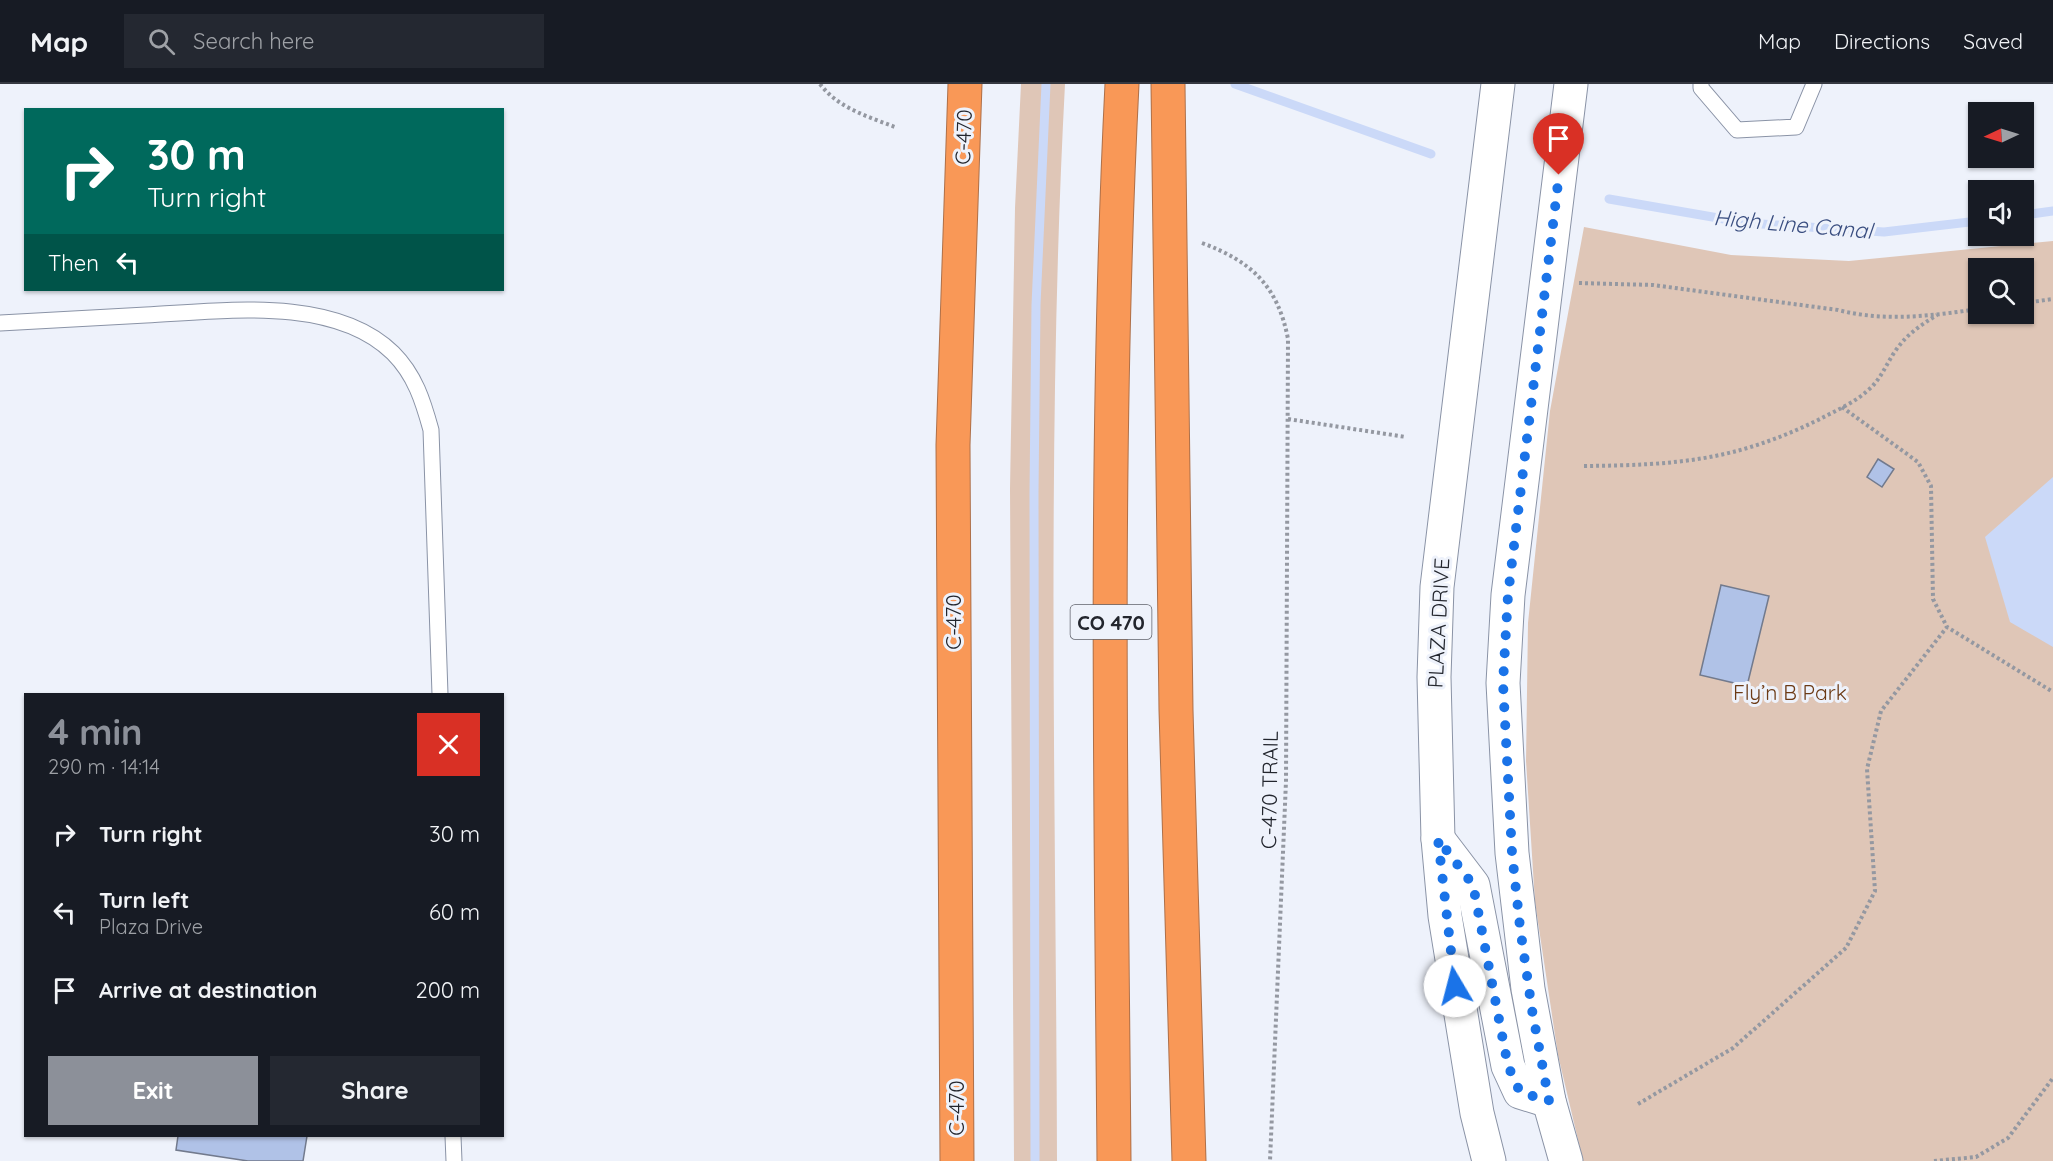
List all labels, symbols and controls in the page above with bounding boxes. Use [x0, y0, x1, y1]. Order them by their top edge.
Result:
search box [124, 14, 544, 68]
text: Map [30, 24, 88, 59]
icon: search [145, 25, 178, 58]
text: Search here [193, 27, 315, 55]
text: Map [1758, 28, 1801, 54]
text: Directions [1834, 28, 1930, 54]
text: Saved [1963, 28, 2023, 54]
north arrow [1968, 102, 2034, 168]
map controls [1968, 102, 2034, 324]
street label: C-470 [949, 109, 977, 165]
pin [1533, 113, 1584, 175]
icon: arrive [1542, 122, 1575, 155]
text: 30 m [147, 128, 246, 181]
icon: right [48, 132, 126, 210]
text: Turn right [147, 180, 266, 214]
button: sound [1968, 180, 2034, 246]
water label: High Line Canal [1713, 203, 1876, 245]
icon: left [111, 246, 144, 279]
text: Then [48, 249, 99, 277]
button: search [1968, 258, 2034, 324]
street label: PLAZA DRIVE [1422, 557, 1454, 689]
street label: C-470 [940, 594, 966, 650]
road number: CO 470 [1070, 605, 1152, 639]
park label: Fly’n B Park [1733, 679, 1847, 705]
text: 4 min [48, 709, 142, 754]
button: close [417, 713, 480, 776]
street label: C-470 TRAIL [1255, 731, 1283, 849]
text: 290 m · 14:14 [48, 754, 160, 779]
icon: right [48, 818, 81, 851]
text: Turn right [99, 820, 203, 848]
text: 30 m [429, 820, 480, 848]
text: Turn left [99, 886, 189, 914]
icon: left [48, 896, 81, 929]
text: 60 m [429, 898, 480, 926]
text: Plaza Drive [99, 914, 203, 939]
position arrow [1423, 954, 1487, 1018]
icon: arrive [48, 974, 81, 1007]
text: Arrive at destination [99, 976, 317, 1004]
text: 200 m [416, 976, 480, 1004]
button: Exit [48, 1056, 258, 1125]
button: Share [270, 1056, 480, 1125]
street label: C-470 [943, 1080, 969, 1136]

